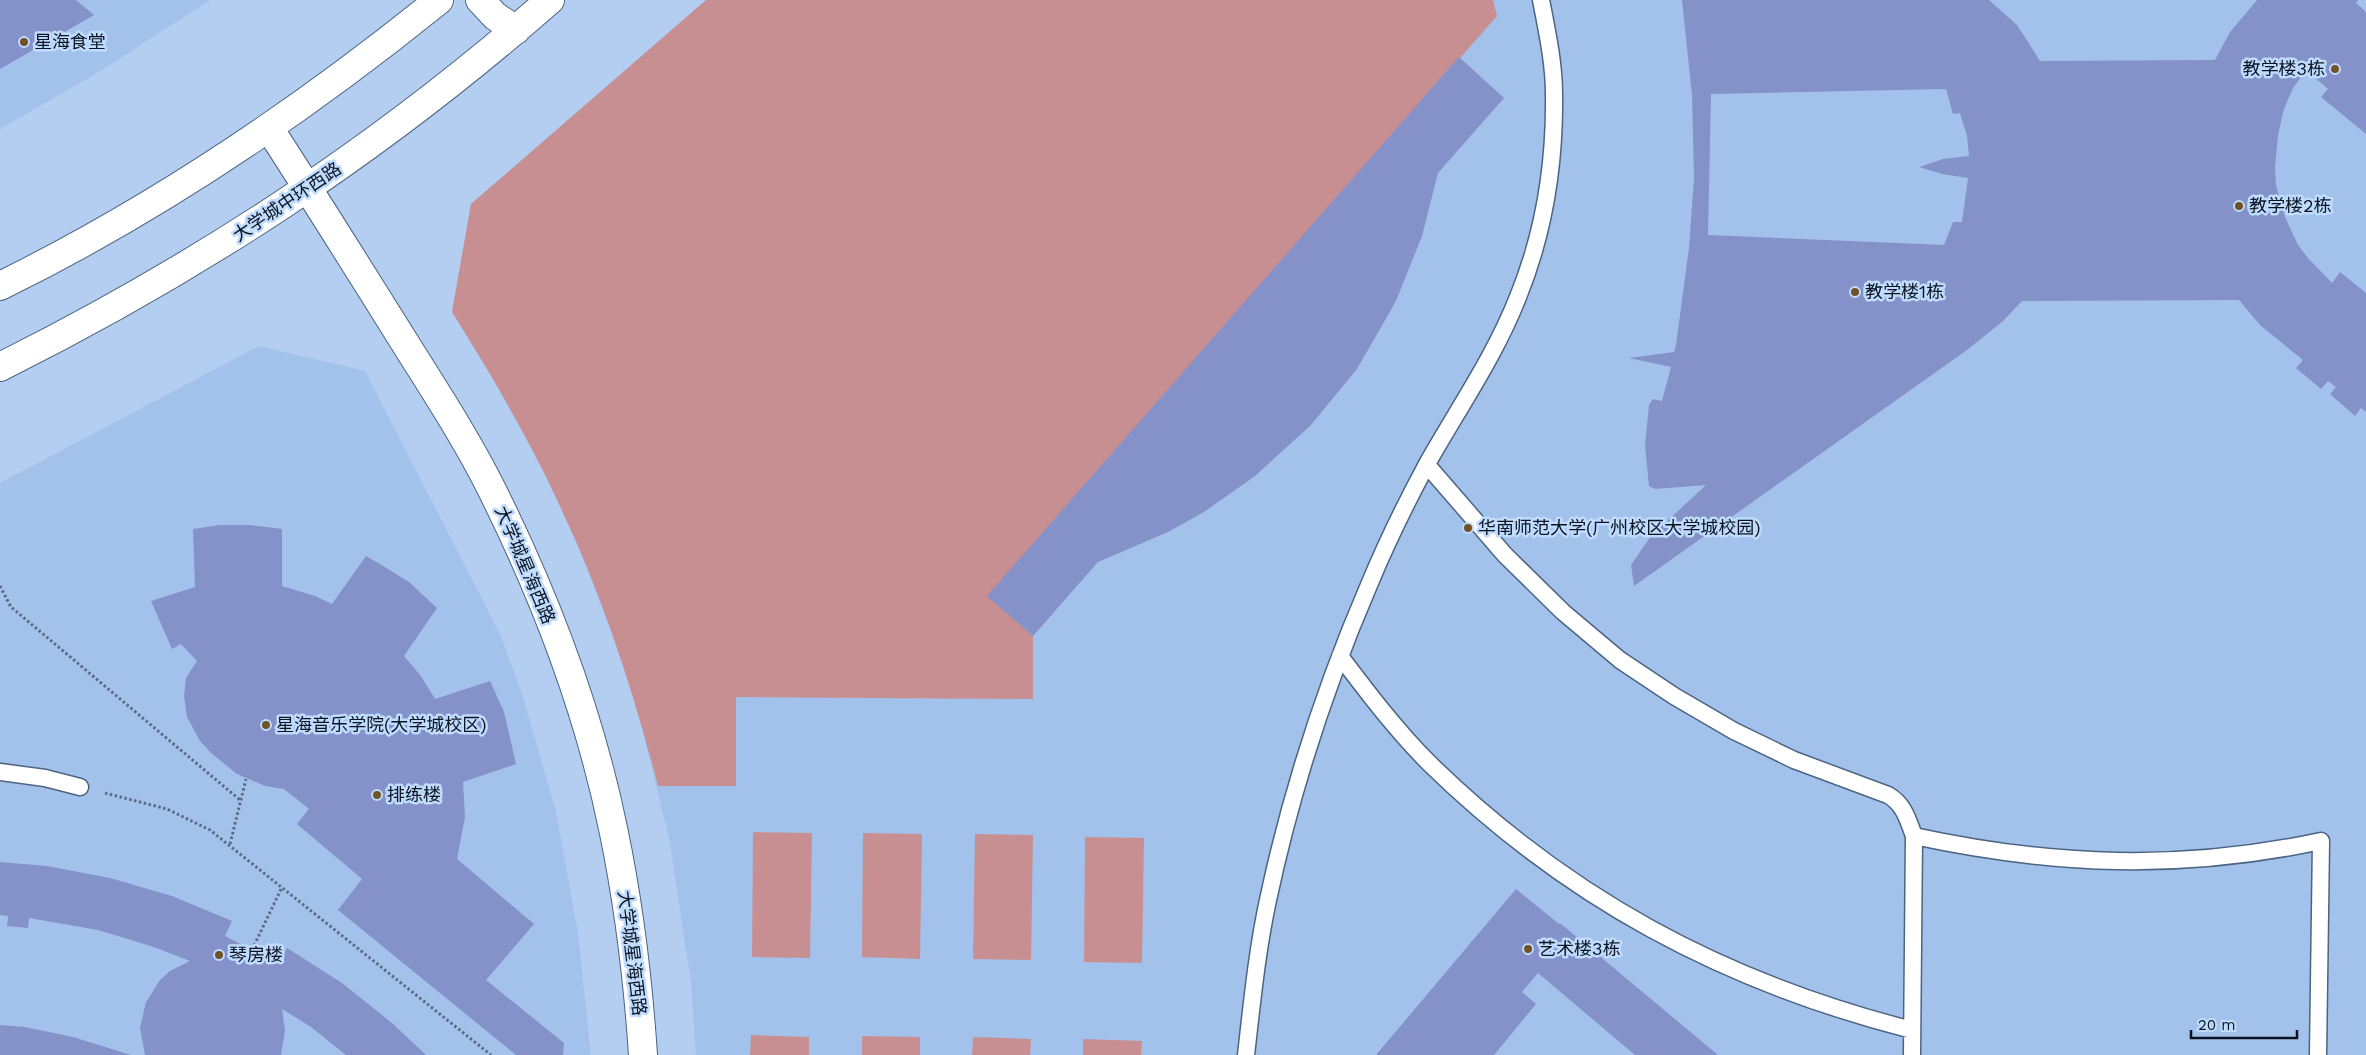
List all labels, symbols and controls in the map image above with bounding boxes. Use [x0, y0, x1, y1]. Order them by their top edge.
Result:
place label: 星海食堂 [34, 31, 106, 52]
marker: 星海食堂 [18, 36, 30, 48]
place label: 教学楼3栋 [2243, 58, 2325, 79]
marker: 教学楼3栋 [2329, 63, 2341, 75]
street label: 大学城中环西路 [229, 158, 345, 246]
place label: 教学楼2栋 [2249, 195, 2332, 216]
marker: 教学楼2栋 [2233, 200, 2245, 212]
place label: 教学楼1栋 [1865, 281, 1944, 302]
marker: 教学楼1栋 [1849, 286, 1861, 298]
street label: 大学城星海西路 [491, 503, 560, 627]
place label: 华南师范大学(广州校区大学城校园) [1478, 517, 1761, 538]
marker: 华南师范大学(广州校区大学城校园) [1462, 522, 1474, 534]
place label: 星海音乐学院(大学城校区) [276, 714, 487, 735]
marker: 星海音乐学院(大学城校区) [260, 719, 272, 731]
place label: 排练楼 [387, 784, 441, 805]
marker: 排练楼 [371, 789, 383, 801]
street label: 大学城星海西路 [614, 889, 651, 1017]
place label: 艺术楼3栋 [1538, 938, 1621, 959]
marker: 艺术楼3栋 [1522, 943, 1534, 955]
place label: 琴房楼 [229, 944, 283, 965]
marker: 琴房楼 [213, 949, 225, 961]
scale bar [2191, 1008, 2297, 1040]
text: 20 m [2198, 1016, 2236, 1034]

